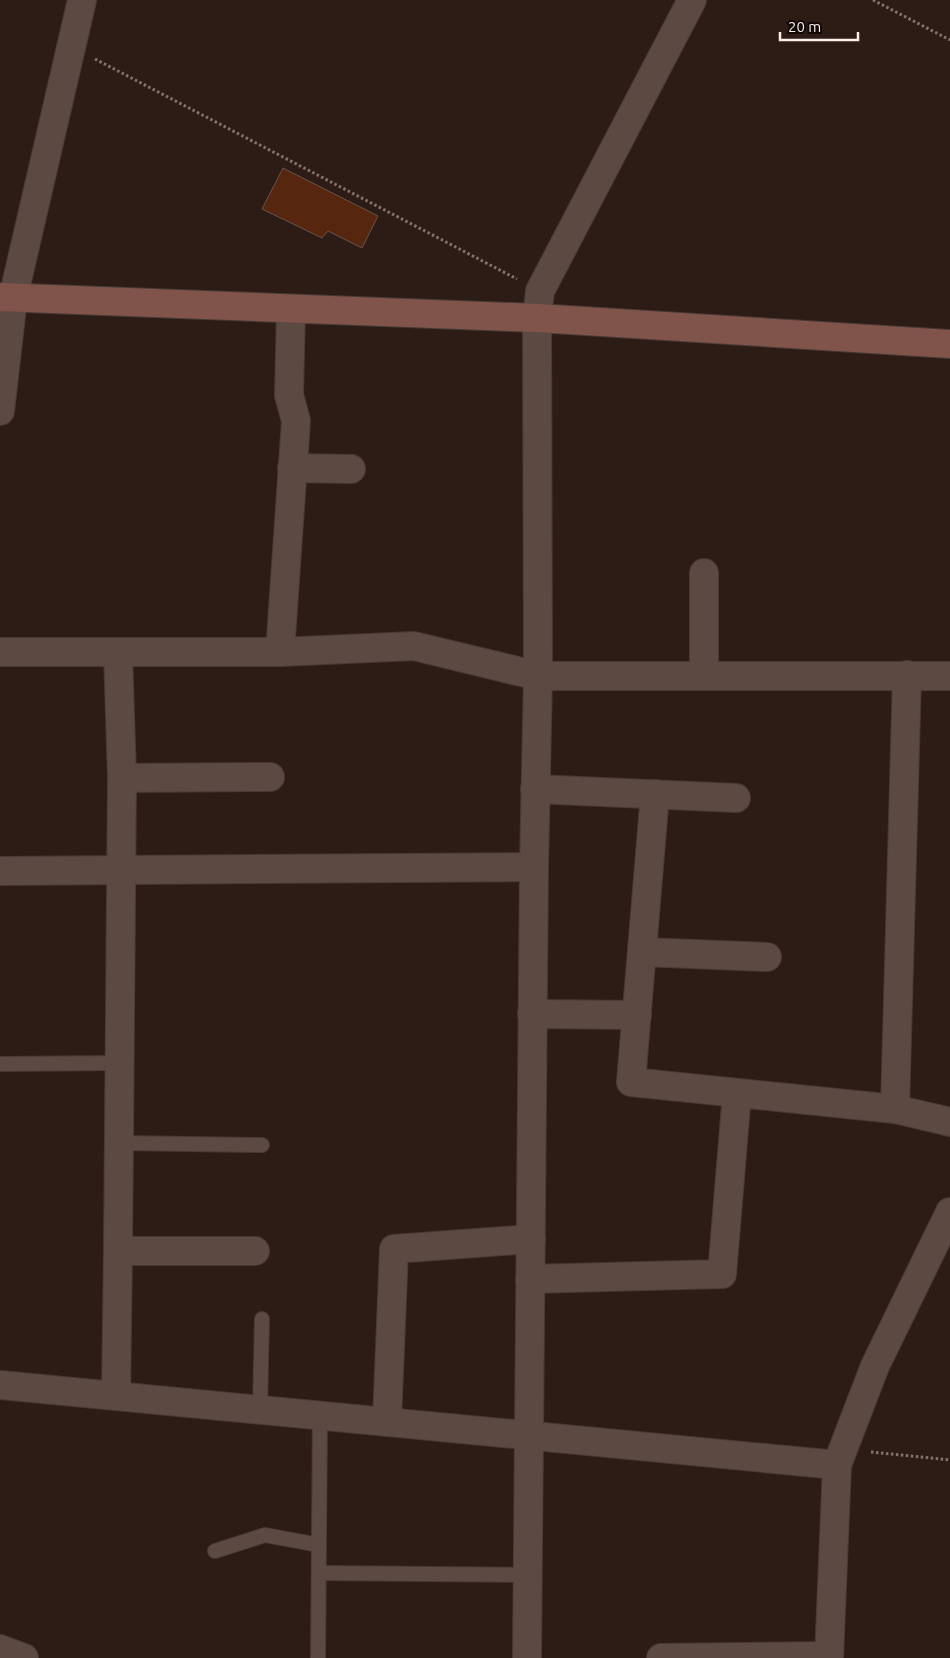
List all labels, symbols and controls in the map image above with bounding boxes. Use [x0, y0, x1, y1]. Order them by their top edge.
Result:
scale bar [780, 10, 858, 42]
text: 20 m [788, 18, 821, 35]

